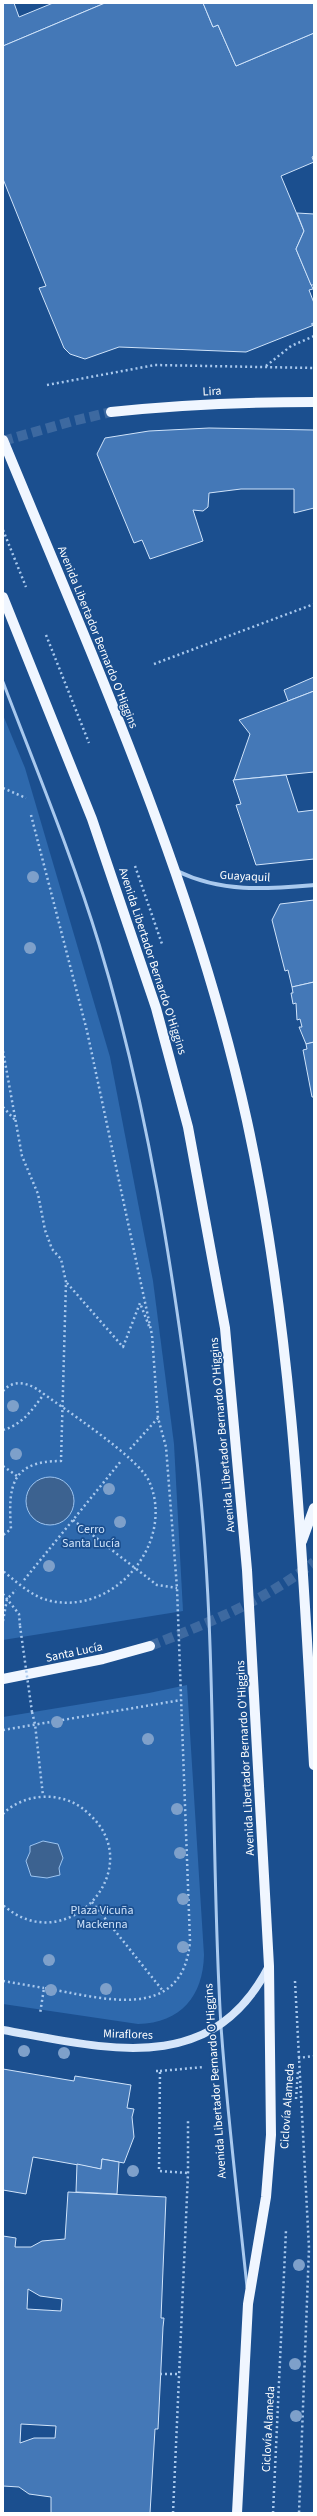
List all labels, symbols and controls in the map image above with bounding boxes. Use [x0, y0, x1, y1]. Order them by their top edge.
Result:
street label: Lira [202, 383, 222, 400]
street label: Avenida Libertador Bernardo O'Higgins [53, 543, 142, 731]
street label: Avenida Libertador Bernardo O'Higgins [114, 866, 191, 1057]
street label: Guayaquil [219, 867, 271, 886]
street label: Avenida Libertador Bernardo O'Higgins [206, 1337, 239, 1533]
park label: Cerro Santa Lucía [62, 1521, 120, 1552]
street label: Santa Lucía [44, 1638, 104, 1667]
street label: Avenida Libertador Bernardo O'Higgins [232, 1660, 259, 1856]
park label: Plaza Vicuña Mackenna [71, 1902, 133, 1933]
street label: Avenida Libertador Bernardo O'Higgins [200, 1983, 231, 2179]
street label: Miraflores [103, 2025, 153, 2044]
street label: Ciclovía Alameda [276, 2063, 299, 2150]
street label: Ciclovía Alameda [258, 2386, 279, 2472]

